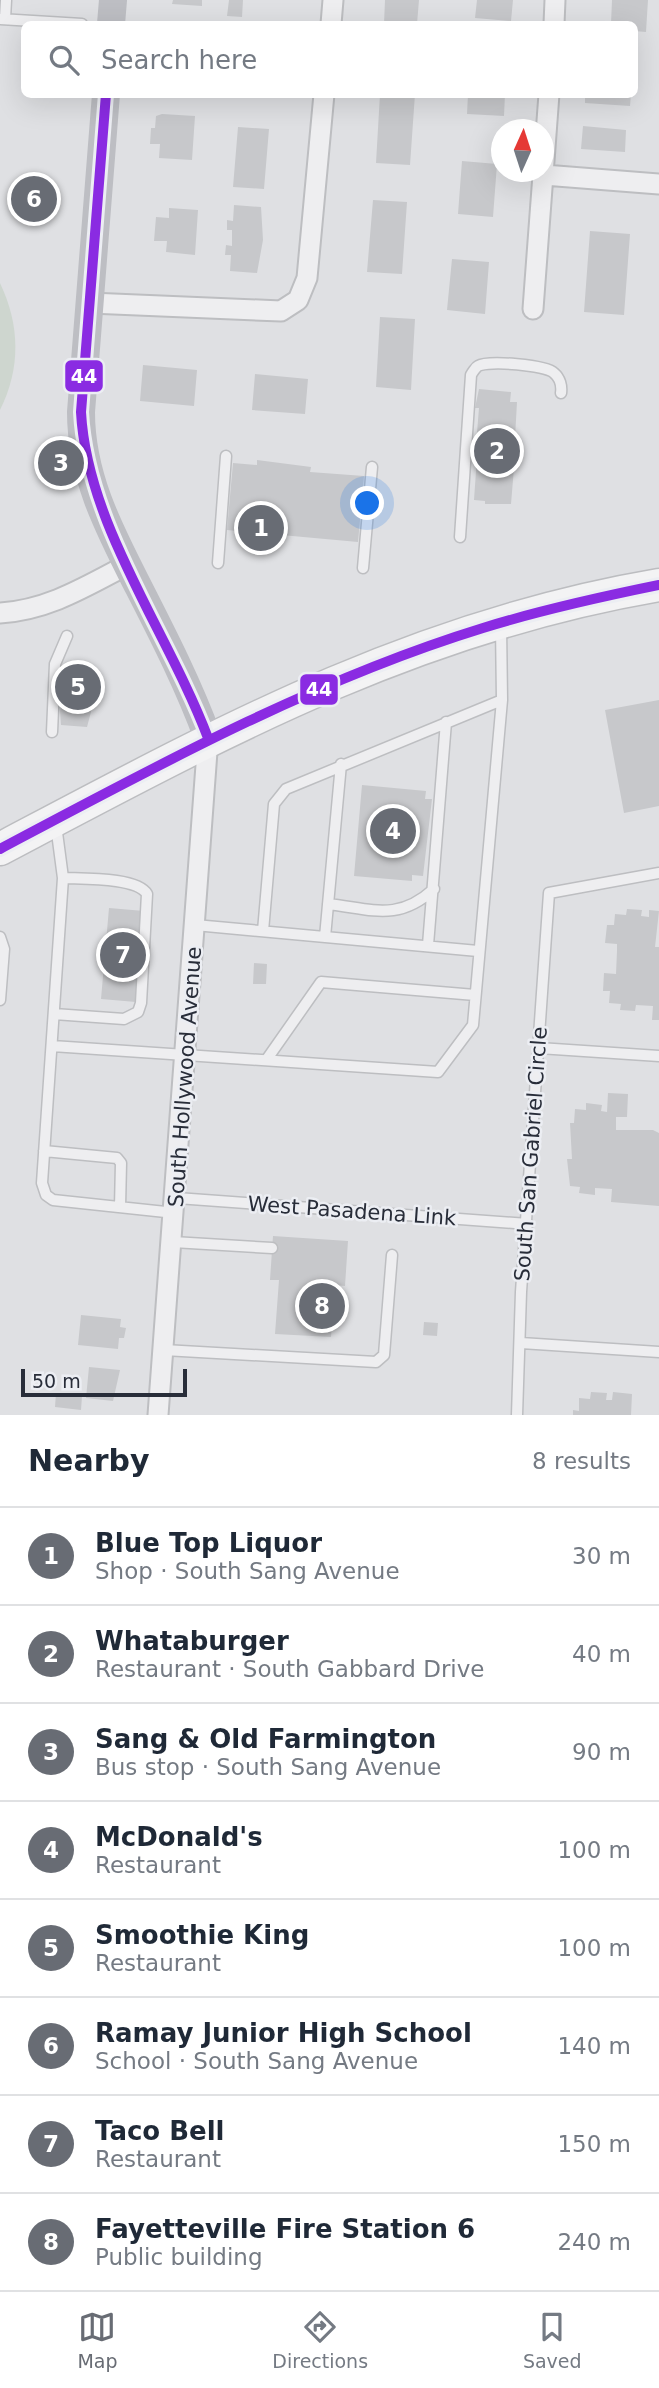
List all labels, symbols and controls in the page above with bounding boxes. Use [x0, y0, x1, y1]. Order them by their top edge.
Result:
search box [21, 21, 638, 98]
icon: search [45, 41, 83, 79]
text: Search here [101, 45, 257, 75]
north arrow [491, 119, 554, 182]
pin: 6 [11, 173, 57, 225]
line badge: 44 [64, 359, 104, 393]
text: 44 [71, 365, 97, 387]
pin: 2 [474, 425, 520, 477]
pin: 3 [38, 437, 84, 489]
your location [350, 486, 384, 520]
pin: 1 [238, 502, 284, 554]
pin: 5 [55, 661, 101, 713]
line badge: 44 [299, 673, 339, 706]
text: 44 [306, 678, 332, 700]
pin: 4 [370, 805, 416, 857]
pin: 7 [100, 929, 146, 981]
street label: South Hollywood Avenue [164, 946, 206, 1208]
street label: South San Gabriel Circle [510, 1026, 552, 1282]
street label: West Pasadena Link [247, 1192, 458, 1230]
pin: 8 [299, 1280, 345, 1332]
scale bar [21, 1366, 187, 1398]
text: 50 m [32, 1370, 81, 1392]
text: Nearby [28, 1443, 150, 1478]
text: 8 results [532, 1448, 631, 1474]
text: Blue Top Liquor [95, 1528, 322, 1558]
text: 1 [43, 1543, 59, 1569]
text: 30 m [572, 1543, 631, 1569]
text: Shop · South Sang Avenue [95, 1558, 400, 1584]
text: Whataburger [95, 1626, 289, 1656]
text: 2 [43, 1641, 59, 1667]
text: 40 m [572, 1641, 631, 1667]
text: Restaurant · South Gabbard Drive [95, 1656, 485, 1682]
text: Sang & Old Farmington [95, 1724, 436, 1754]
text: 3 [43, 1739, 59, 1765]
text: 90 m [572, 1739, 631, 1765]
text: Bus stop · South Sang Avenue [95, 1754, 441, 1780]
text: McDonald's [95, 1822, 263, 1852]
text: 4 [43, 1837, 59, 1863]
text: 100 m [557, 1837, 631, 1863]
text: Restaurant [95, 1852, 221, 1878]
text: Smoothie King [95, 1920, 309, 1950]
text: 5 [43, 1935, 59, 1961]
text: 100 m [557, 1935, 631, 1961]
text: Restaurant [95, 1950, 221, 1976]
text: Ramay Junior High School [95, 2018, 472, 2048]
text: 6 [43, 2033, 59, 2059]
text: 140 m [557, 2033, 631, 2059]
text: School · South Sang Avenue [95, 2048, 418, 2074]
text: Taco Bell [95, 2116, 225, 2146]
text: 7 [43, 2131, 59, 2157]
text: 150 m [557, 2131, 631, 2157]
text: Restaurant [95, 2146, 221, 2172]
text: Fayetteville Fire Station 6 [95, 2214, 475, 2244]
text: 8 [43, 2229, 59, 2255]
text: 240 m [557, 2229, 631, 2255]
text: Public building [95, 2244, 263, 2270]
tab: Map [77, 2308, 118, 2372]
tab: Directions [272, 2308, 368, 2372]
tab: Saved [523, 2308, 582, 2372]

